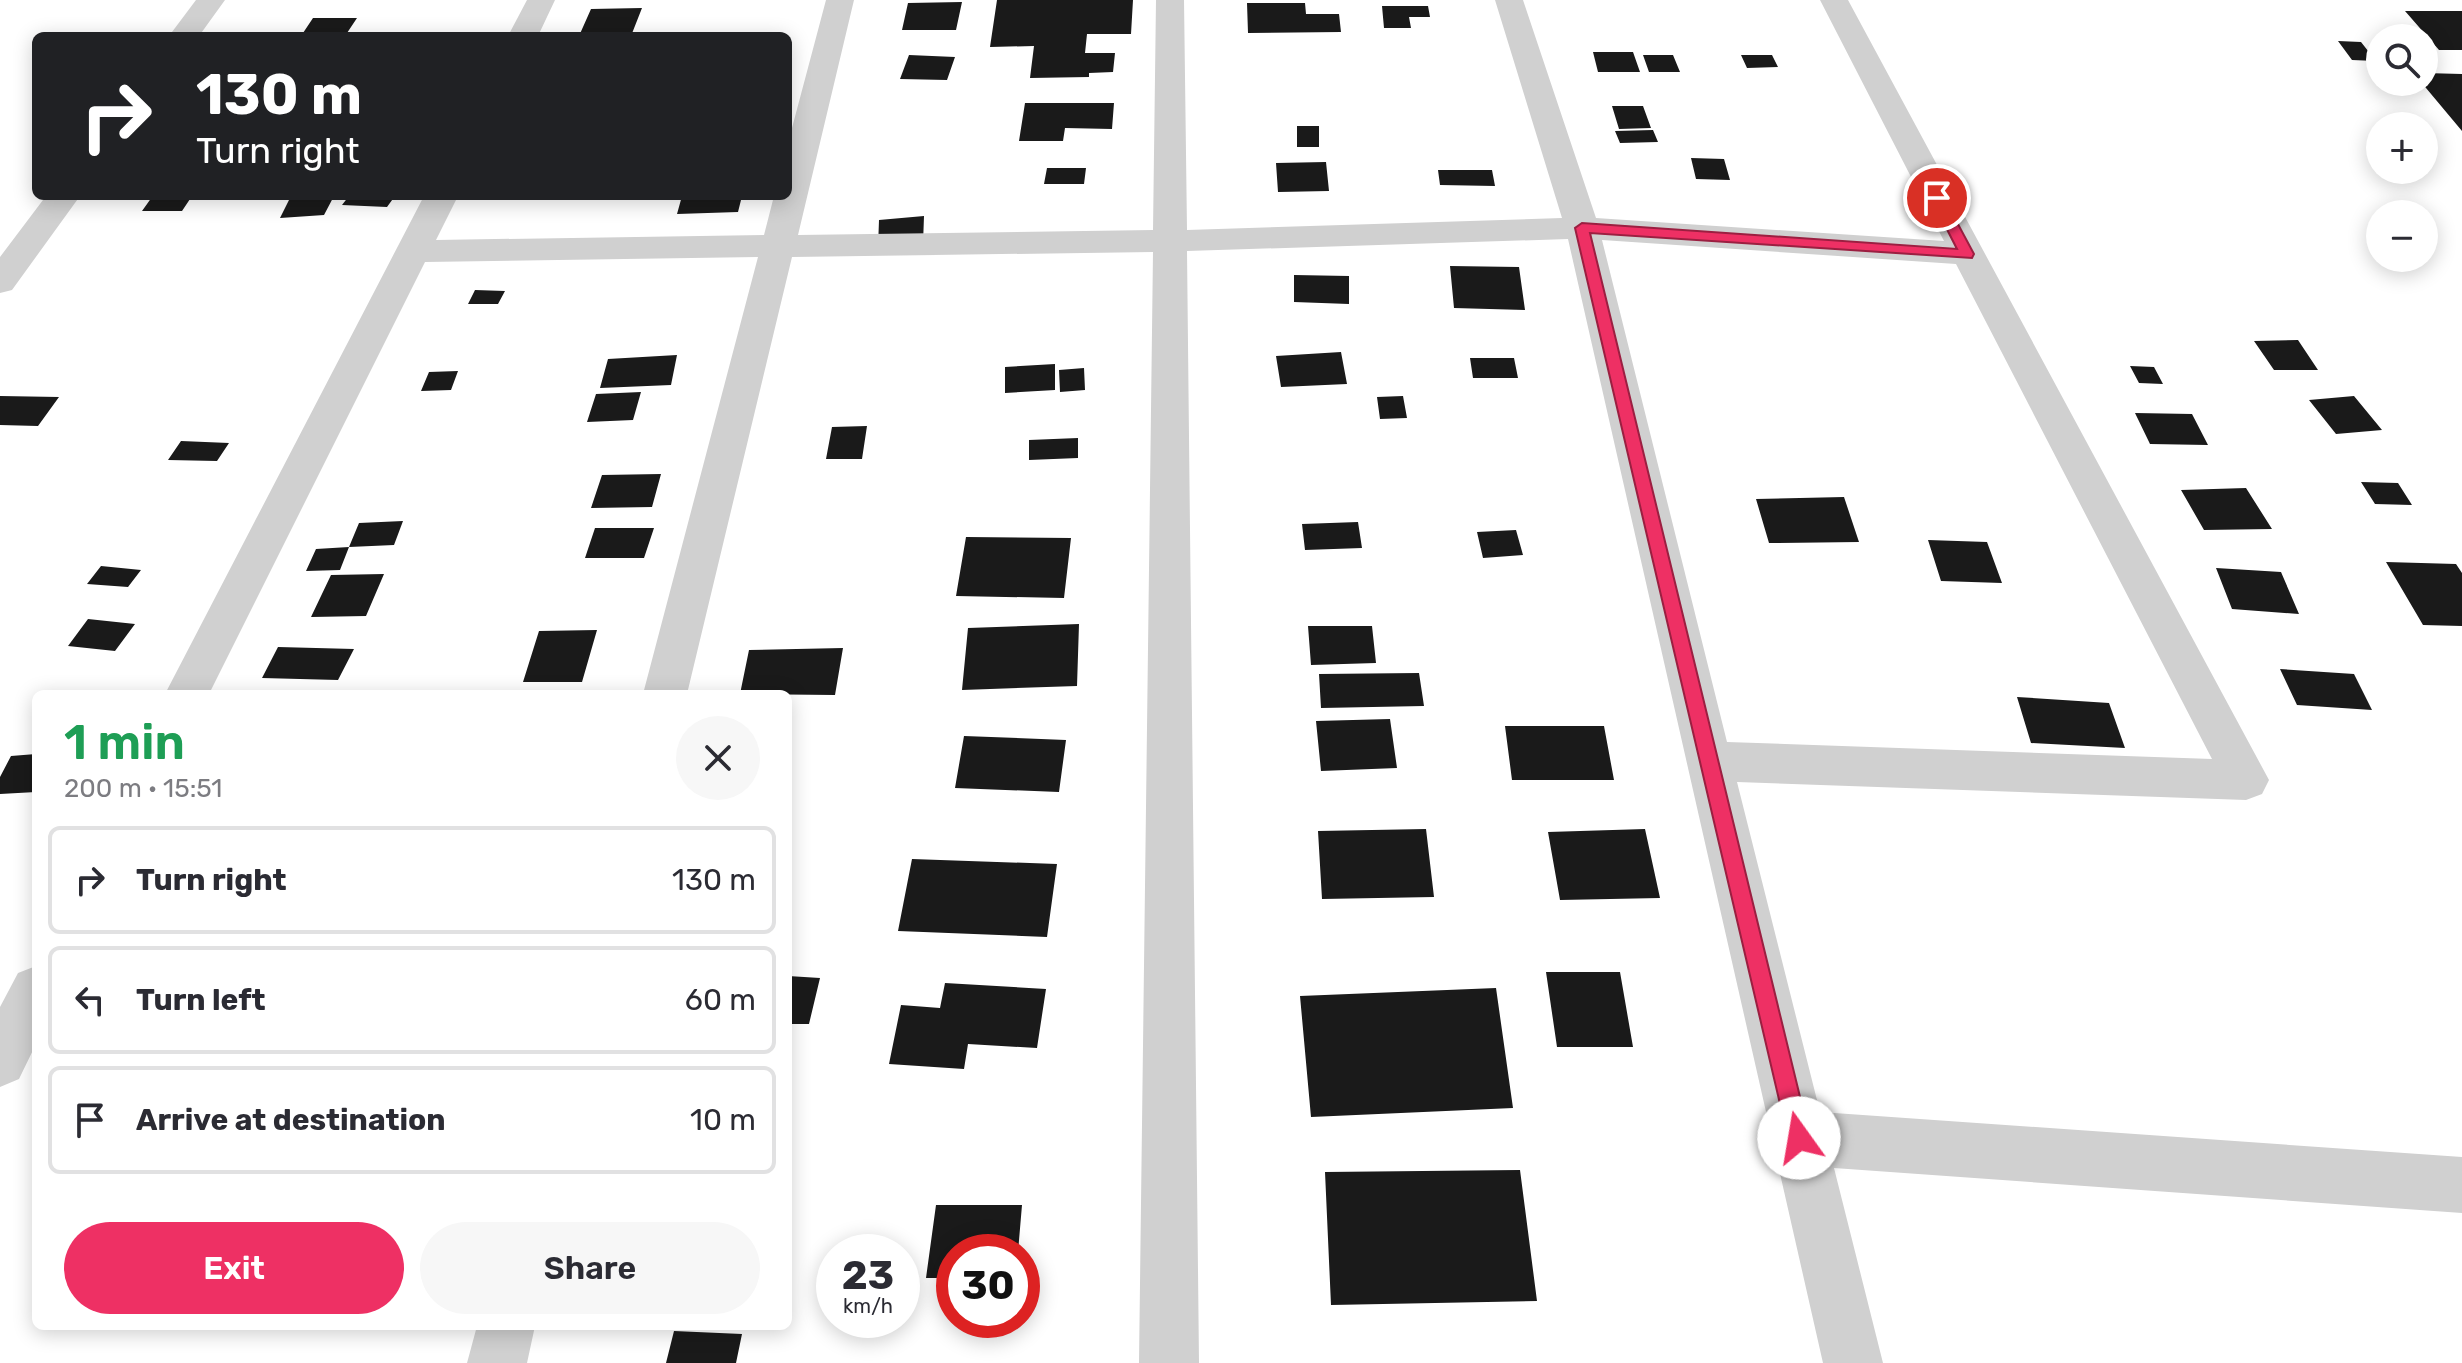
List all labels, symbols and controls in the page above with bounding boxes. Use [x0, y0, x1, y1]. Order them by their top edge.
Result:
map controls [2366, 24, 2438, 272]
button: search [2366, 24, 2438, 96]
text: 130 m [196, 62, 362, 128]
icon: right [64, 64, 168, 168]
button: + [2366, 112, 2438, 184]
text: Turn right [196, 129, 360, 172]
pin [1903, 164, 1971, 232]
icon: arrive [1915, 176, 1959, 220]
button: − [2366, 200, 2438, 272]
text: 1 min [64, 714, 185, 771]
button: close [676, 716, 760, 800]
text: 200 m · 15:51 [64, 773, 223, 804]
icon: right [68, 858, 112, 902]
text: Turn right [136, 862, 287, 898]
text: 130 m [672, 862, 756, 898]
icon: left [68, 978, 112, 1022]
text: Turn left [136, 982, 266, 1018]
text: 60 m [685, 982, 756, 1018]
position arrow [1757, 1096, 1841, 1180]
icon: arrive [68, 1098, 112, 1142]
text: Arrive at destination [136, 1102, 446, 1138]
text: 10 m [690, 1102, 756, 1138]
button: Exit [64, 1222, 404, 1314]
button: Share [420, 1222, 760, 1314]
speed limit sign: 30 [936, 1234, 1040, 1338]
text: 23 [842, 1252, 894, 1299]
text: km/h [843, 1294, 893, 1318]

